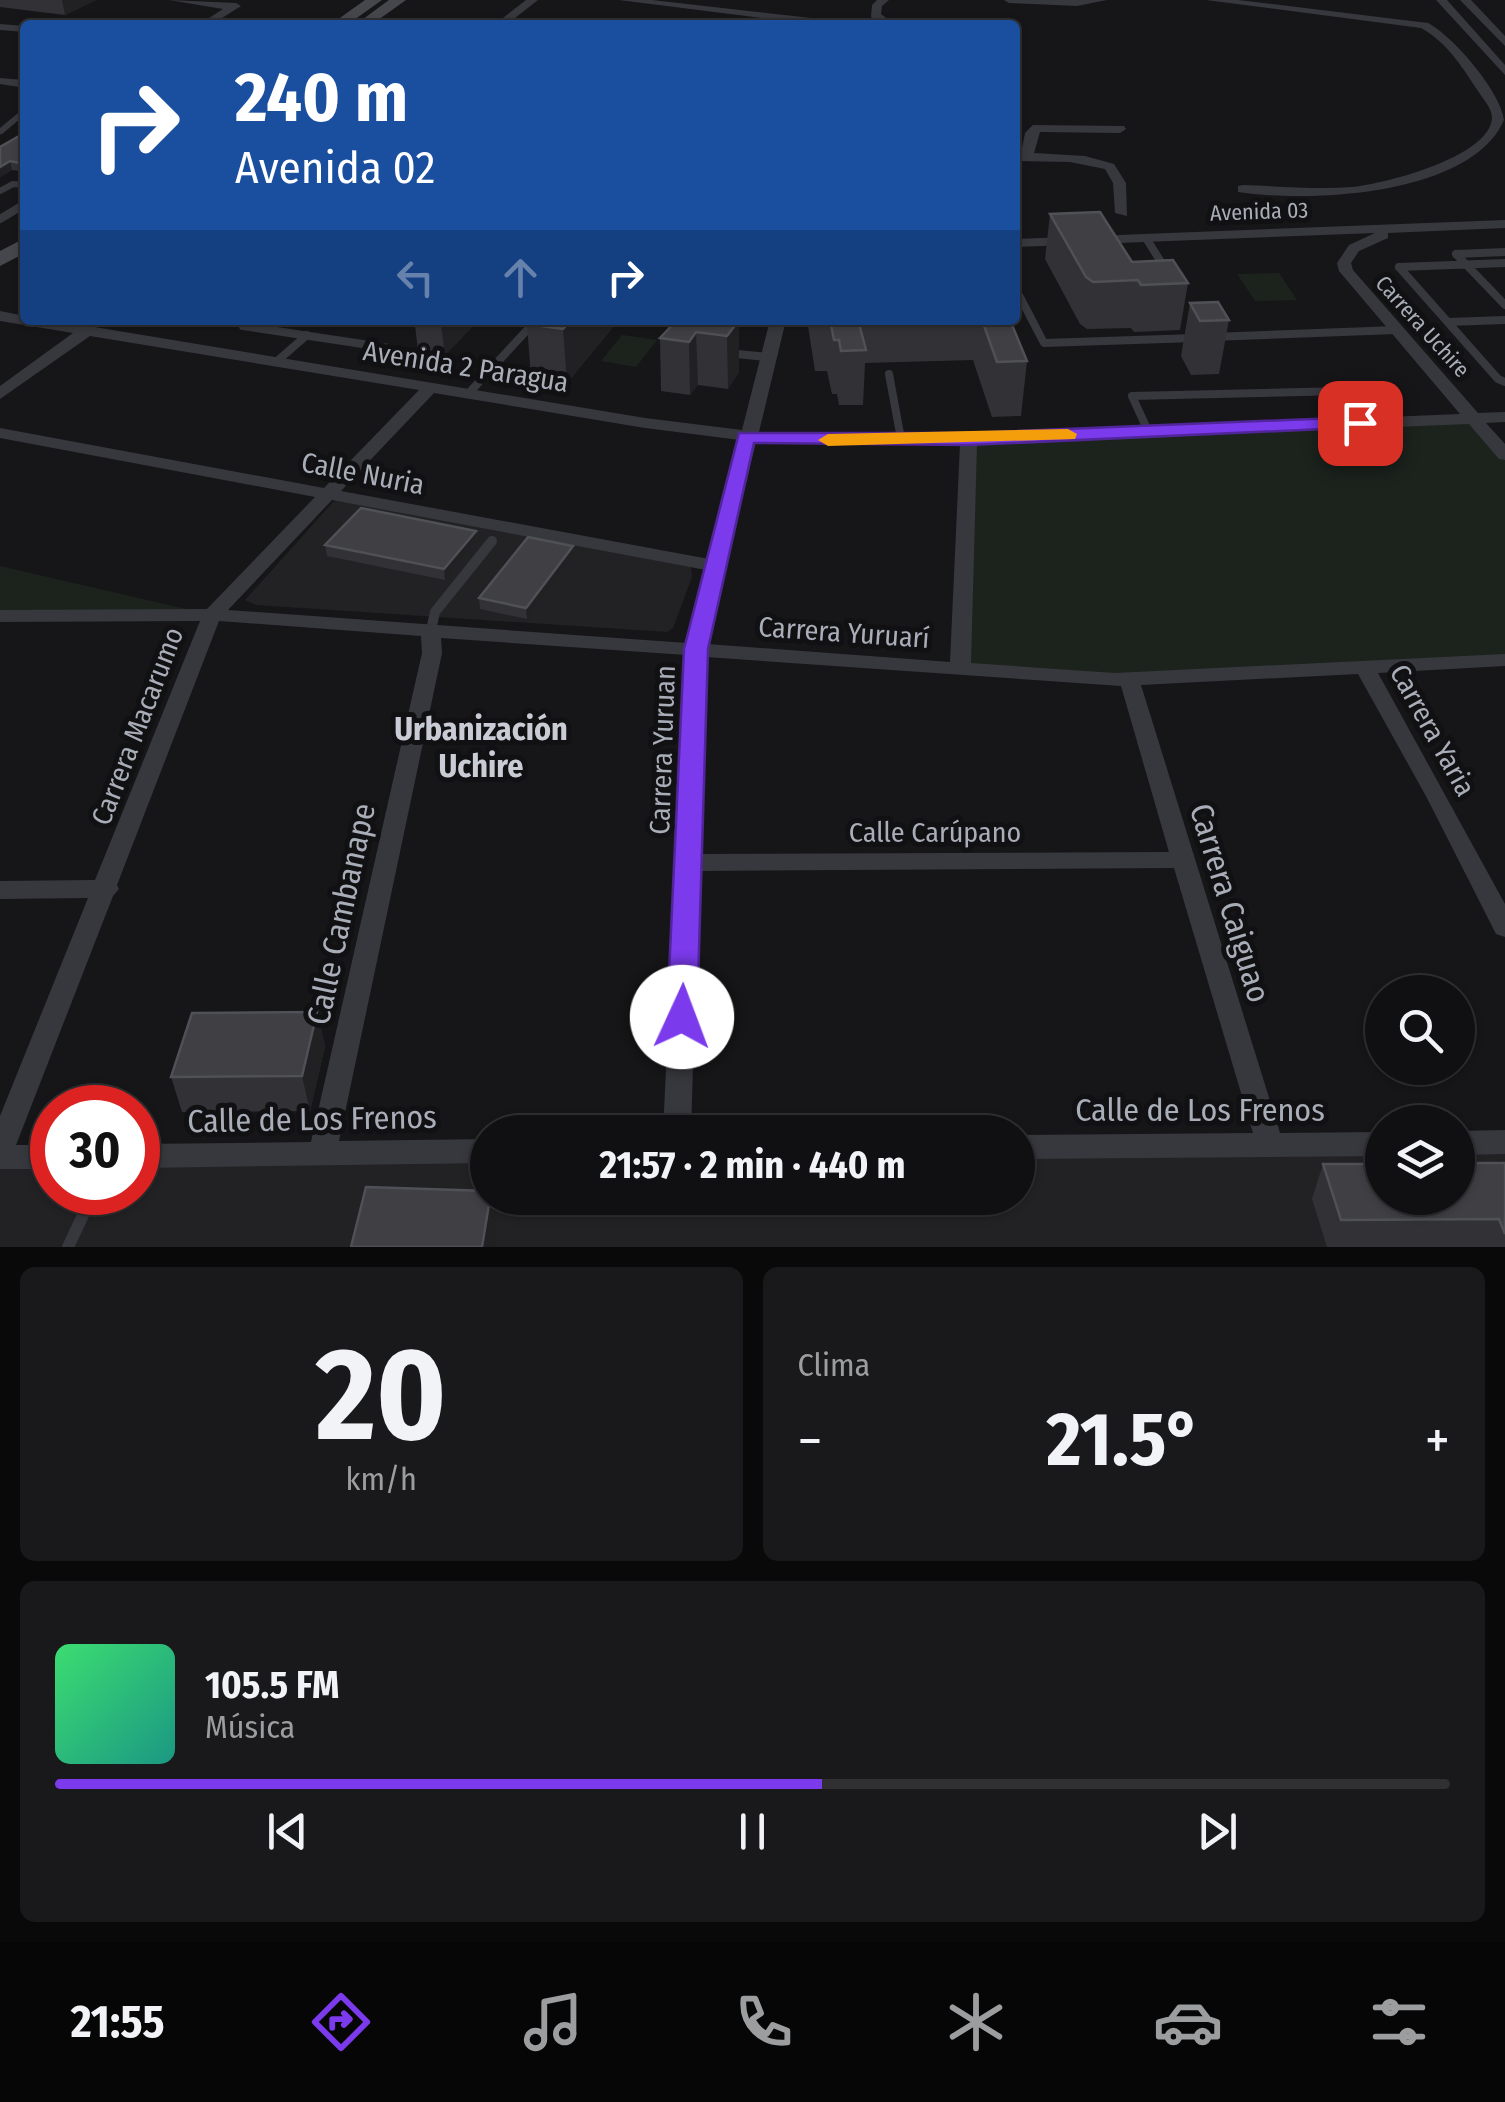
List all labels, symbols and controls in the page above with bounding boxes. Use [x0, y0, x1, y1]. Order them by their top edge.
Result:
text: 240 m [235, 56, 408, 140]
icon: right [70, 60, 200, 190]
text: Avenida 02 [235, 141, 435, 195]
street label: Avenida 03 [1209, 196, 1309, 227]
icon: left [388, 250, 443, 305]
icon: ahead [493, 250, 548, 305]
icon: right [598, 250, 653, 305]
street label: Carrera Uchire [1370, 270, 1475, 383]
street label: Avenida 2 Paragua [361, 334, 571, 399]
pin [1318, 381, 1403, 466]
icon: arrive [1333, 396, 1388, 451]
street label: Calle Nuria [299, 445, 427, 502]
street label: Carrera Yuruarí [757, 610, 931, 655]
street label: Carrera Macarumo [85, 623, 190, 830]
street label: Carrera Yaria [1383, 659, 1482, 802]
street label: Carrera Yuruan [643, 665, 682, 835]
district label: Urbanización Uchire [394, 710, 568, 785]
street label: Carrera Caiguao [1182, 799, 1278, 1007]
street label: Calle Cambanape [299, 800, 383, 1028]
street label: Calle Carúpano [849, 816, 1021, 849]
position arrow [630, 965, 734, 1069]
map controls [1365, 975, 1475, 1215]
button: search [1365, 975, 1475, 1085]
speed limit sign: 30 [30, 1085, 160, 1215]
street label: Calle de Los Frenos [1075, 1091, 1325, 1129]
street label: Calle de Los Frenos [187, 1098, 437, 1140]
button: layers [1365, 1105, 1475, 1215]
text: 21:57 · 2 min · 440 m [600, 1142, 905, 1188]
text: 20 [316, 1317, 447, 1473]
text: Clima [798, 1346, 870, 1384]
text: 21.5° [1047, 1395, 1201, 1485]
text: − [798, 1408, 822, 1474]
text: + [1425, 1408, 1450, 1474]
text: km/h [346, 1460, 417, 1498]
text: 105.5 FM [205, 1662, 339, 1708]
text: Música [205, 1708, 295, 1746]
icon: previous [260, 1804, 315, 1859]
icon: pause [725, 1804, 780, 1859]
icon: next [1190, 1804, 1245, 1859]
icon: directions [306, 1987, 376, 2057]
icon: music [518, 1987, 588, 2057]
icon: phone [729, 1987, 799, 2057]
icon: climate [941, 1987, 1011, 2057]
icon: car [1153, 1987, 1223, 2057]
icon: filters [1364, 1987, 1434, 2057]
text: 21:55 [71, 1995, 165, 2049]

